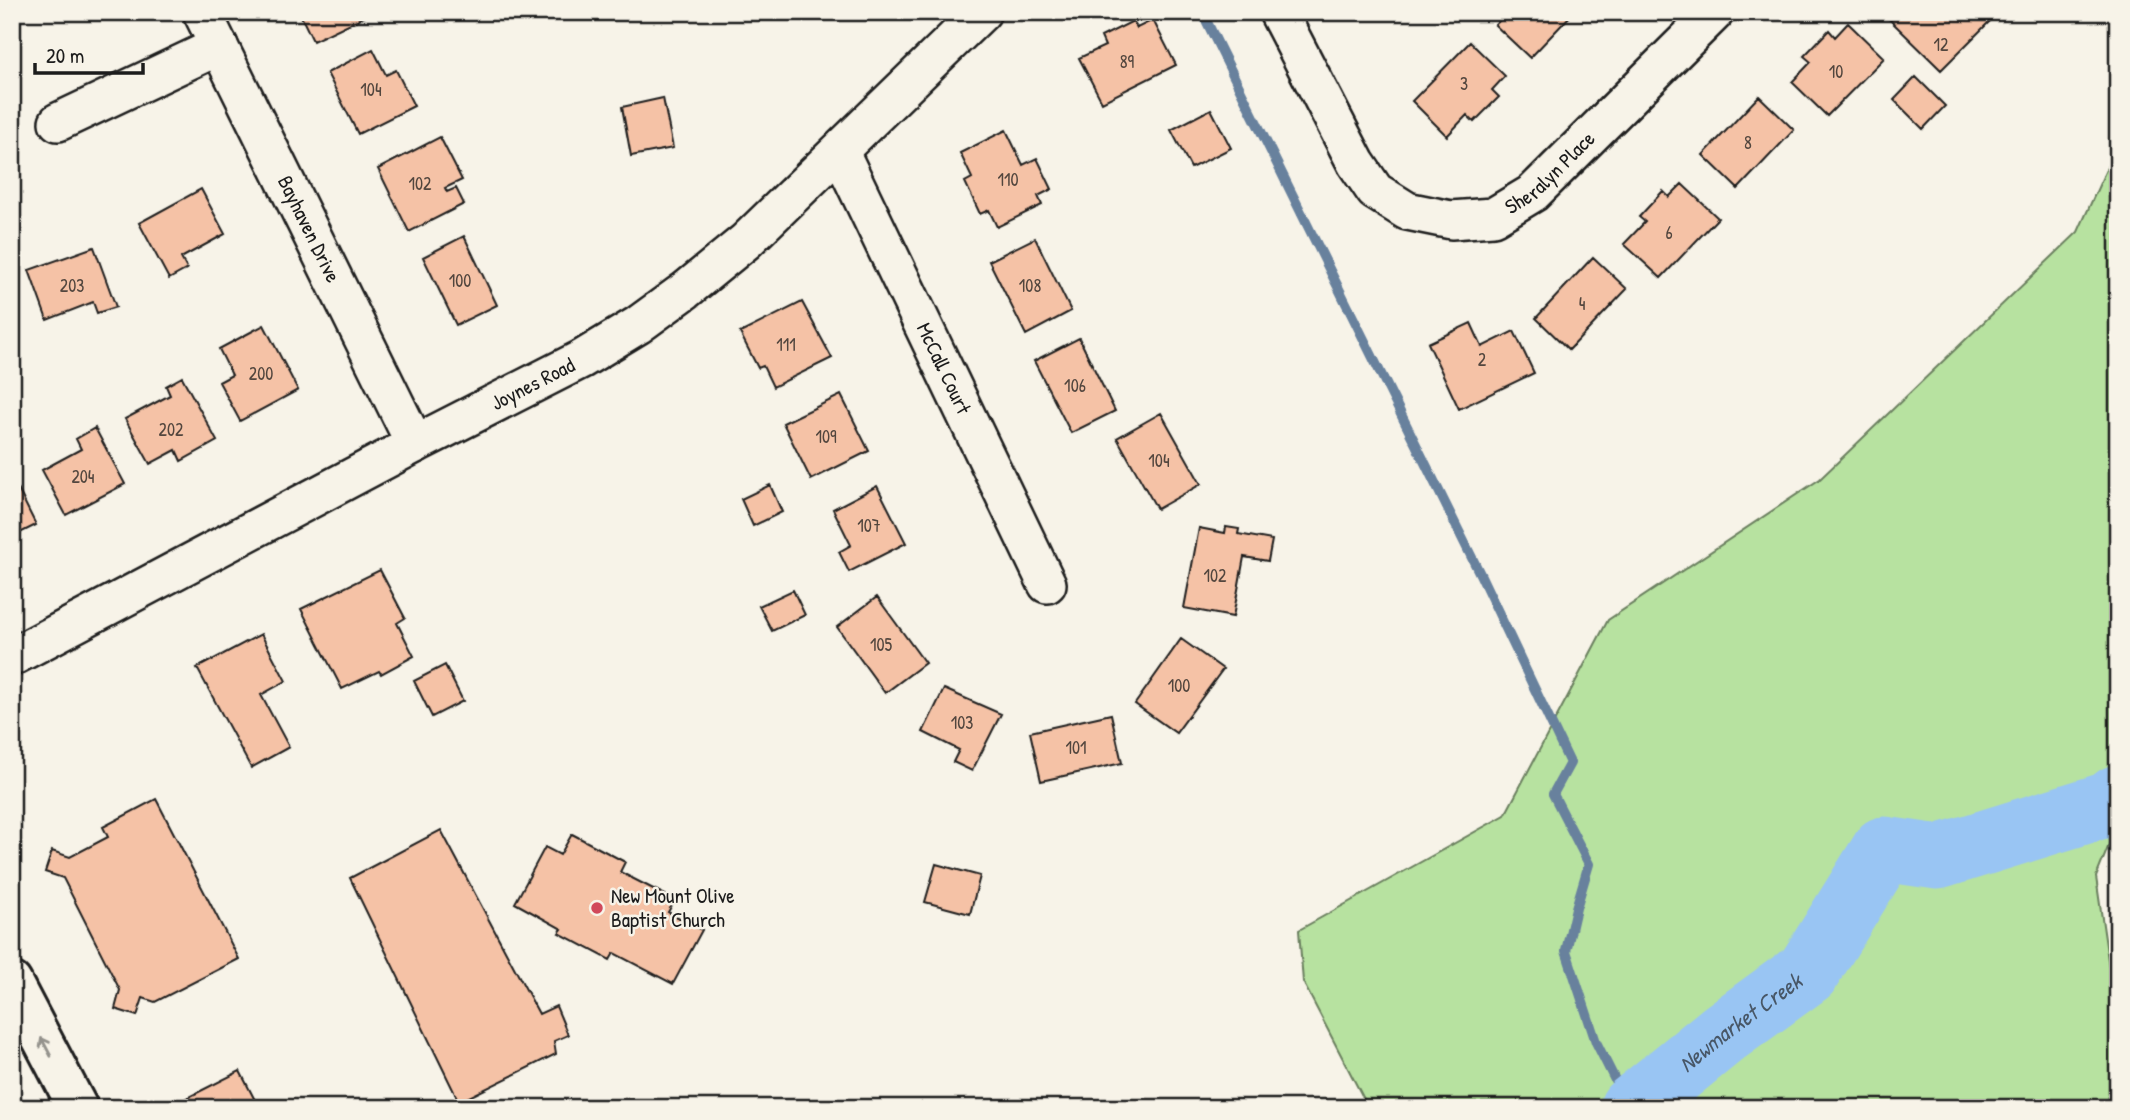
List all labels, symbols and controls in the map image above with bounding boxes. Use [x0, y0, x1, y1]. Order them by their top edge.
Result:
scale bar [35, 32, 144, 76]
house number: 12 [1934, 32, 1949, 57]
text: 20 m [46, 41, 84, 70]
house number: 89 [1120, 49, 1135, 74]
house number: 10 [1829, 59, 1843, 84]
house number: 3 [1460, 71, 1468, 96]
house number: 104 [360, 77, 382, 102]
street label: Sheralyn Place [1499, 125, 1601, 221]
house number: 8 [1744, 130, 1752, 155]
house number: 110 [997, 167, 1019, 192]
street label: Bayhaven Drive [271, 171, 348, 287]
house number: 102 [408, 171, 432, 196]
house number: 6 [1665, 220, 1673, 245]
house number: 100 [449, 268, 471, 293]
house number: 203 [60, 273, 84, 298]
house number: 108 [1019, 273, 1041, 298]
house number: 4 [1579, 291, 1586, 316]
street label: McCall Court [910, 318, 979, 419]
house number: 111 [776, 332, 796, 357]
house number: 2 [1478, 347, 1487, 372]
street label: Joynes Road [486, 350, 579, 417]
house number: 200 [249, 361, 273, 386]
house number: 106 [1064, 373, 1086, 398]
house number: 202 [159, 417, 184, 442]
house number: 109 [815, 424, 837, 449]
house number: 104 [1148, 448, 1170, 473]
house number: 204 [71, 464, 95, 489]
house number: 107 [857, 513, 881, 538]
house number: 102 [1203, 563, 1227, 588]
house number: 105 [870, 632, 892, 657]
house number: 100 [1168, 673, 1190, 698]
house number: 103 [951, 710, 973, 735]
house number: 101 [1065, 735, 1087, 760]
place label: New Mount Olive Baptist Church [611, 881, 735, 934]
marker: New Mount Olive Baptist Church [589, 900, 605, 916]
water label: Newmarket Creek [1672, 964, 1810, 1079]
one-way arrow [39, 1038, 53, 1058]

